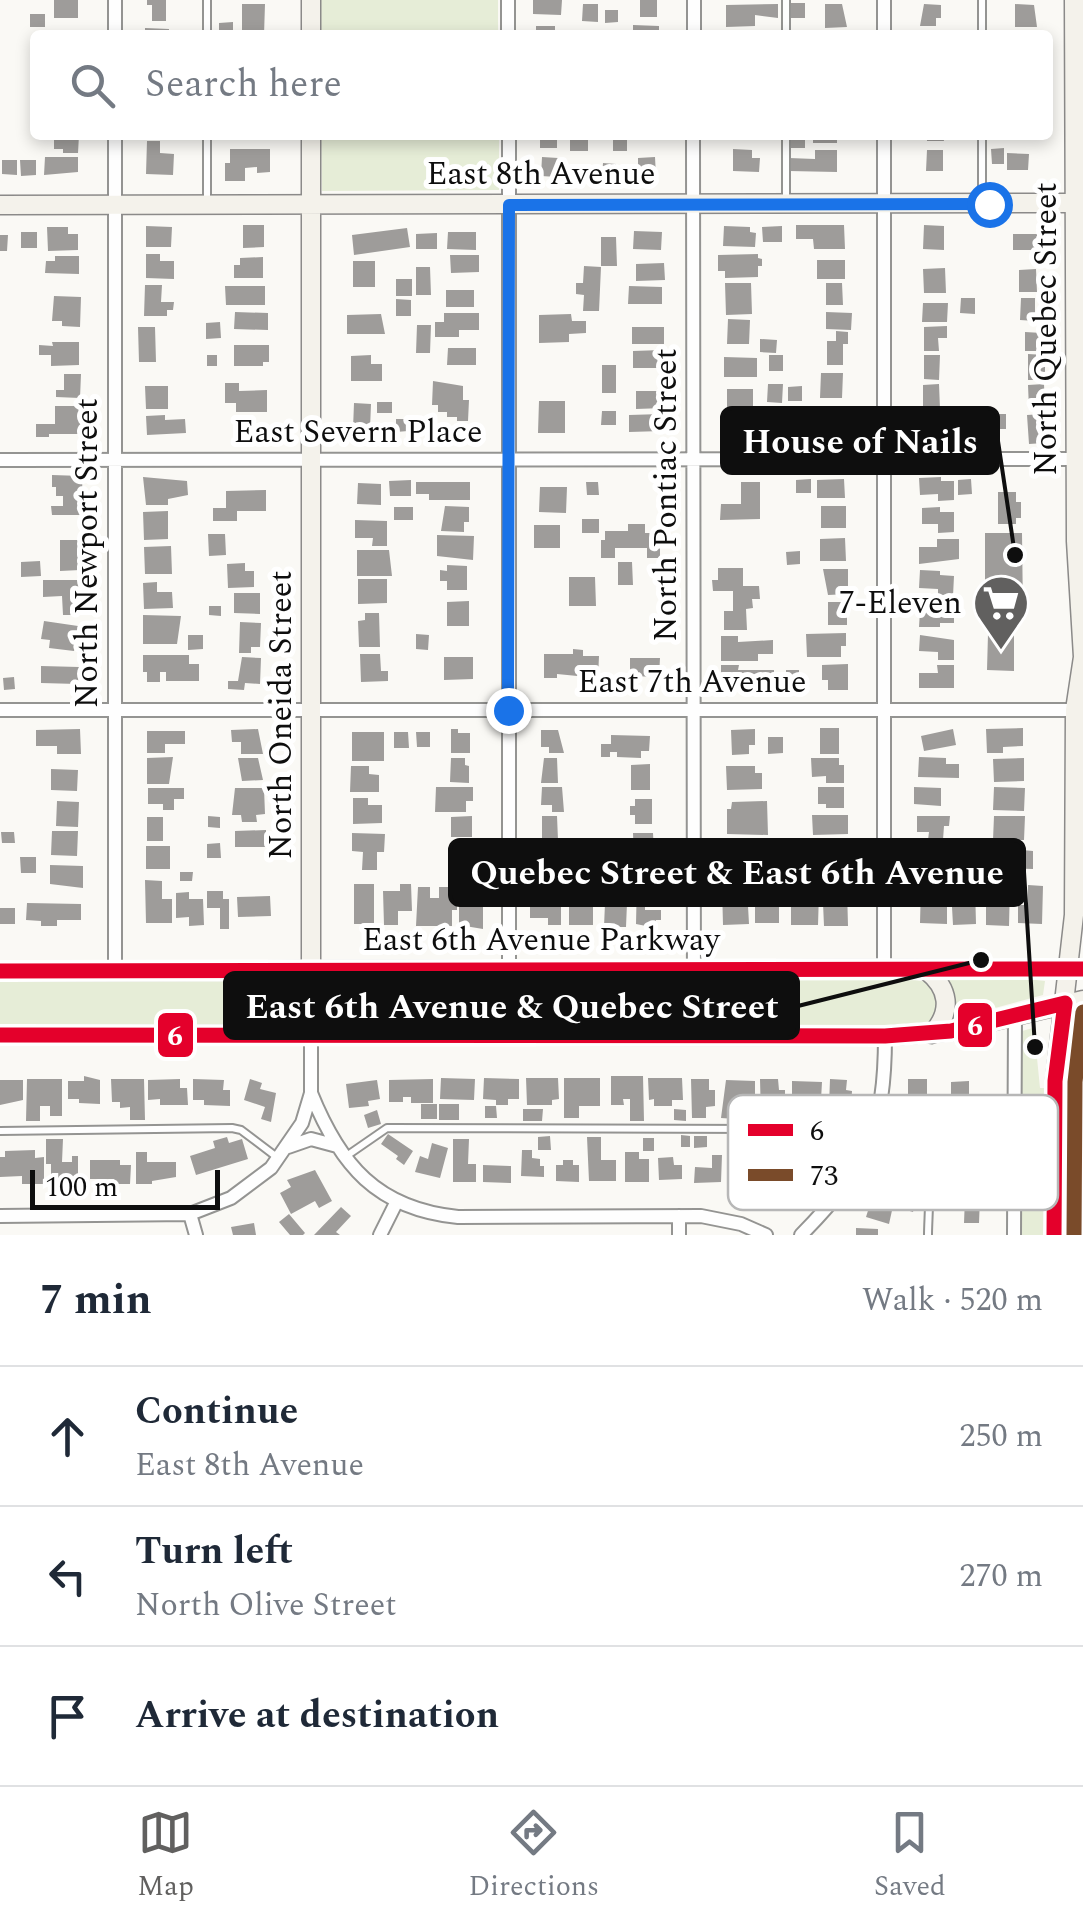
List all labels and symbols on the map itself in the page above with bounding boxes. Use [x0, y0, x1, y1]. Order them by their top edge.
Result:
street label: East 8th Avenue [427, 150, 655, 199]
route start [967, 182, 1013, 228]
street label: North Quebec Street [1022, 182, 1071, 476]
street label: North Pontiac Street [642, 348, 691, 642]
street label: North Newport Street [63, 398, 112, 708]
street label: East Severn Place [234, 408, 482, 457]
callout: House of Nails [722, 408, 998, 473]
text: House of Nails [742, 416, 978, 469]
street label: North Oneida Street [257, 571, 306, 859]
supermarket icon: 7-Eleven [971, 573, 1031, 652]
place label: 7-Eleven [839, 579, 962, 628]
street label: East 7th Avenue [578, 658, 806, 707]
route end [486, 688, 532, 734]
callout: Quebec Street & East 6th Avenue [450, 840, 1024, 905]
text: Quebec Street & East 6th Avenue [470, 847, 1004, 900]
street label: East 6th Avenue Parkway [362, 916, 722, 965]
callout: East 6th Avenue & Quebec Street [225, 973, 798, 1038]
text: East 6th Avenue & Quebec Street [245, 981, 779, 1034]
line badge: 6 [956, 1001, 994, 1049]
text: 6 [967, 1005, 983, 1048]
line badge: 6 [156, 1011, 195, 1059]
text: 6 [167, 1015, 183, 1058]
legend [728, 1095, 1058, 1210]
text: 6 [810, 1110, 824, 1153]
text: 73 [810, 1155, 838, 1198]
scale bar [30, 1165, 220, 1210]

